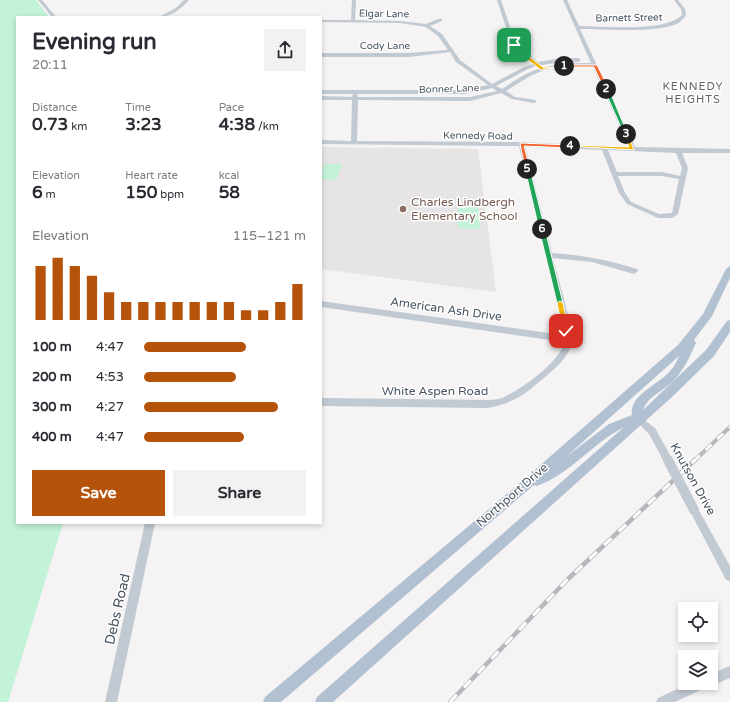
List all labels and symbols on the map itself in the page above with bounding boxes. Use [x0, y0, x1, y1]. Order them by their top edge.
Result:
street label: Elgar Lane [359, 8, 410, 20]
street label: Barnett Street [595, 11, 663, 25]
pin [497, 28, 531, 62]
street label: Cody Lane [360, 40, 410, 52]
pin: 1 [554, 56, 574, 76]
pin: 2 [596, 79, 616, 99]
district label: KENNEDY HEIGHTS [663, 80, 724, 106]
street label: Bonner Lane [419, 82, 480, 96]
pin: 3 [616, 124, 636, 144]
street label: Kennedy Road [443, 129, 513, 143]
pin: 4 [560, 136, 580, 156]
pin: 5 [517, 159, 537, 179]
place label: Charles Lindbergh Elementary School [411, 195, 518, 223]
marker: Charles Lindbergh Elementary School [398, 204, 408, 214]
pin: 6 [532, 219, 552, 239]
street label: American Ash Drive [389, 294, 503, 324]
pin [549, 314, 583, 348]
street label: White Aspen Road [382, 384, 488, 398]
street label: Knutson Drive [667, 441, 719, 518]
street label: Northport Drive [473, 460, 551, 530]
street label: Debs Road [101, 572, 134, 646]

